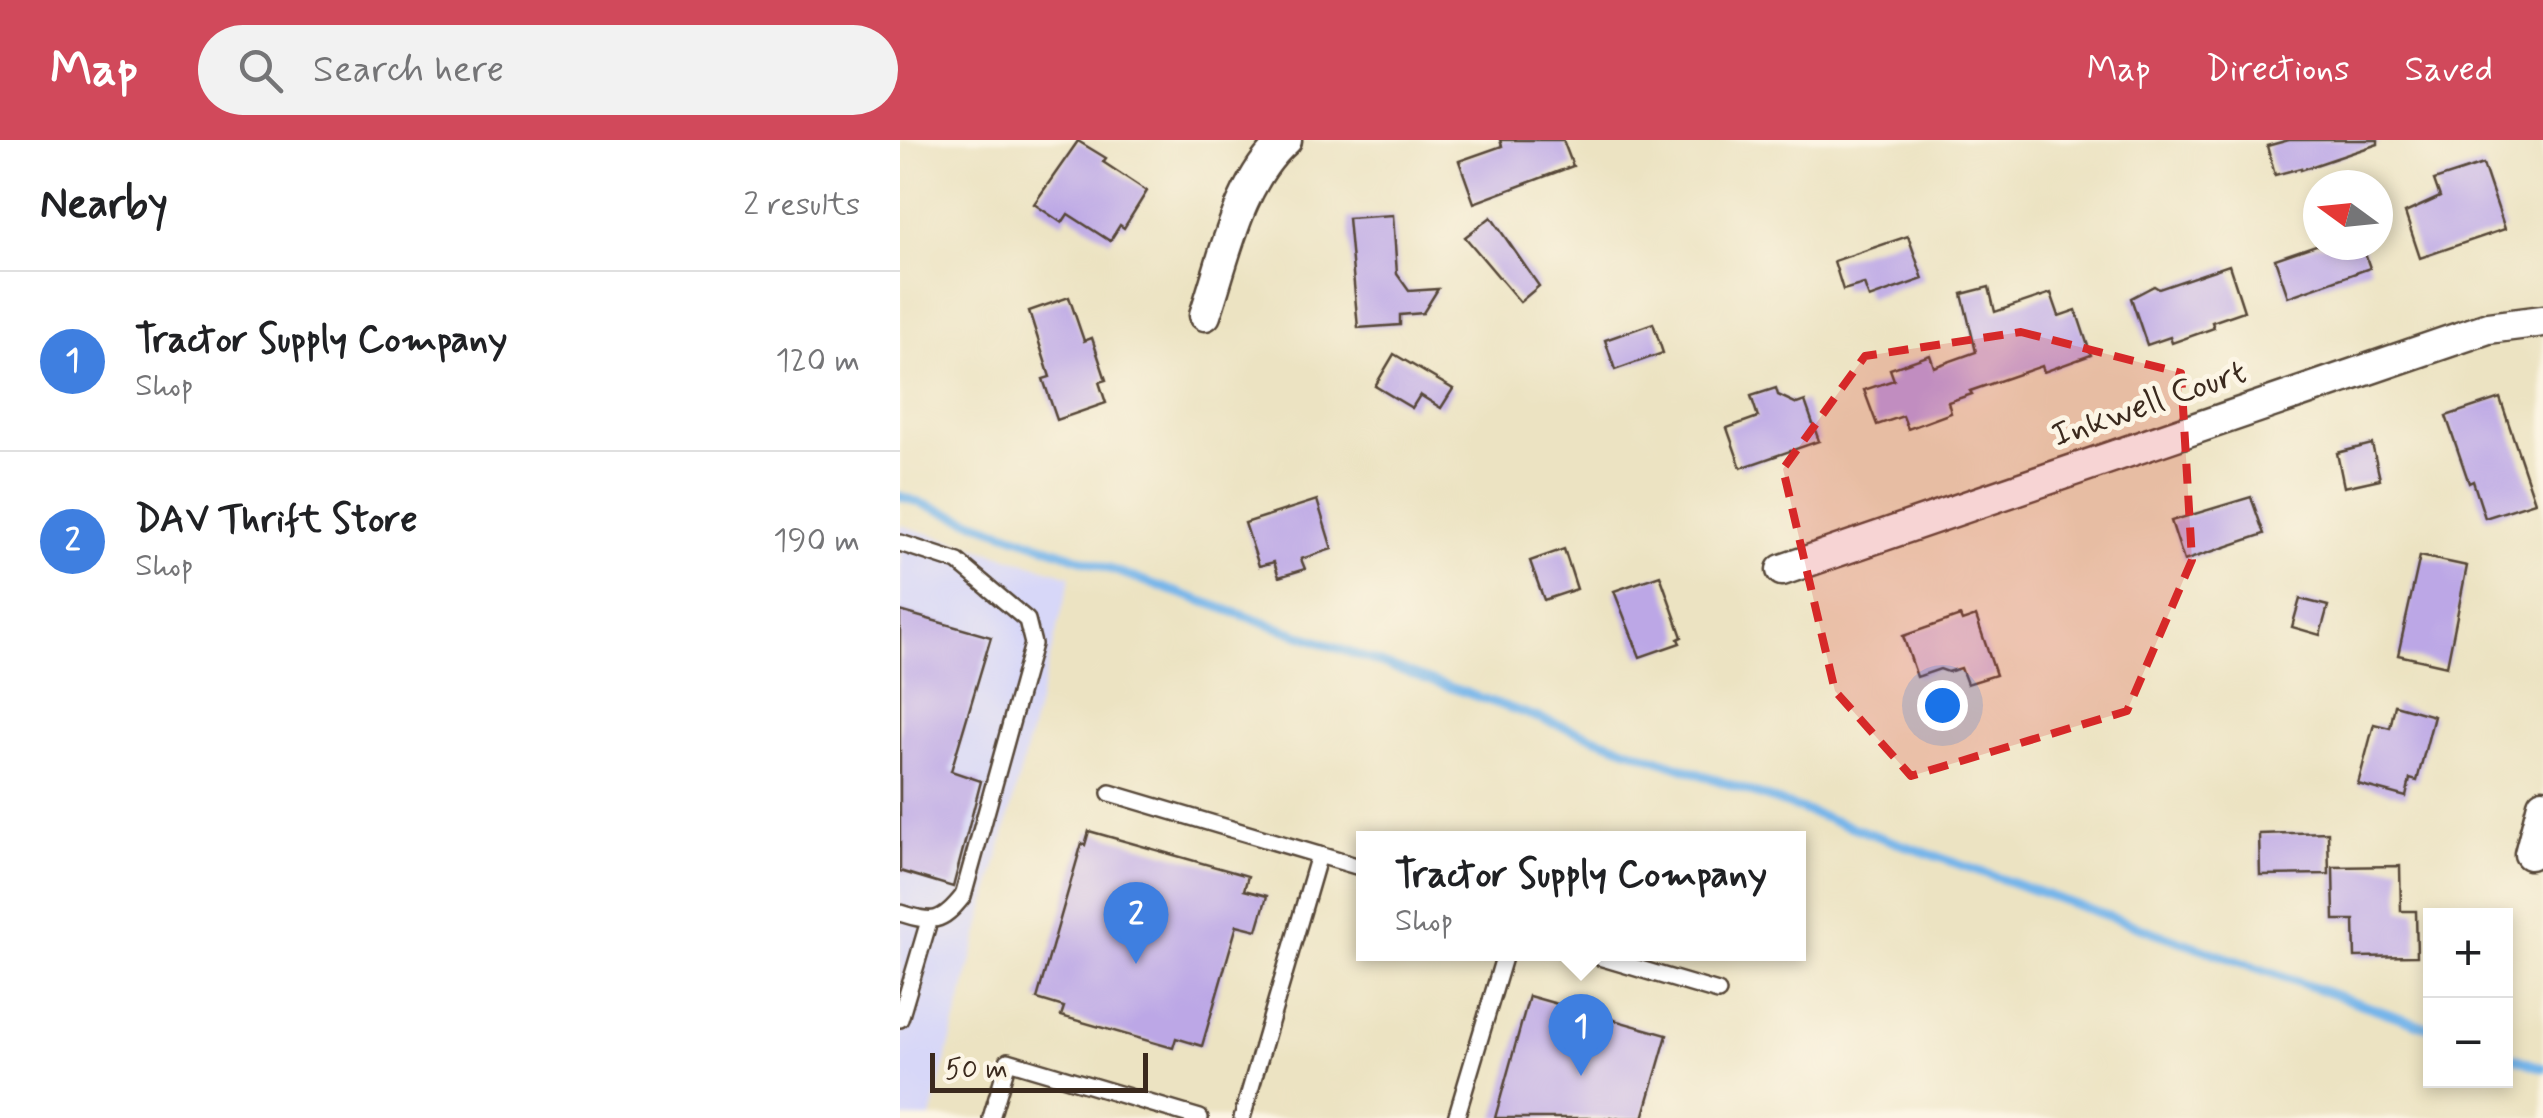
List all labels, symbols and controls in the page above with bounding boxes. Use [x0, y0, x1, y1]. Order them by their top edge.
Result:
search box [198, 25, 898, 115]
text: Map [50, 39, 138, 102]
icon: search [233, 43, 288, 98]
text: Search here [313, 46, 504, 95]
text: Map [2087, 47, 2151, 93]
text: Directions [2206, 47, 2350, 93]
text: Saved [2405, 47, 2493, 93]
north arrow [2303, 170, 2393, 260]
text: Nearby [40, 178, 168, 233]
text: 2 results [743, 184, 860, 226]
text: Tractor Supply Company [135, 316, 507, 365]
text: 1 [65, 340, 80, 382]
text: 120 m [775, 340, 860, 382]
street label: Inkwell Court [2046, 349, 2252, 459]
text: Shop [135, 365, 194, 407]
text: DAV Thrift Store [135, 496, 418, 545]
text: 2 [65, 520, 80, 562]
text: 190 m [773, 520, 860, 562]
text: Shop [135, 545, 194, 587]
your location [1917, 680, 1968, 731]
popup [1356, 831, 1806, 961]
text: Tractor Supply Company [1395, 851, 1767, 900]
pin: 2 [1104, 882, 1168, 964]
text: Shop [1395, 900, 1453, 942]
map controls [2423, 908, 2513, 1088]
button: + [2423, 908, 2513, 998]
pin: 1 [1548, 994, 1614, 1076]
button: − [2423, 998, 2513, 1088]
scale bar [930, 1048, 1148, 1092]
text: 50 m [945, 1052, 1008, 1089]

